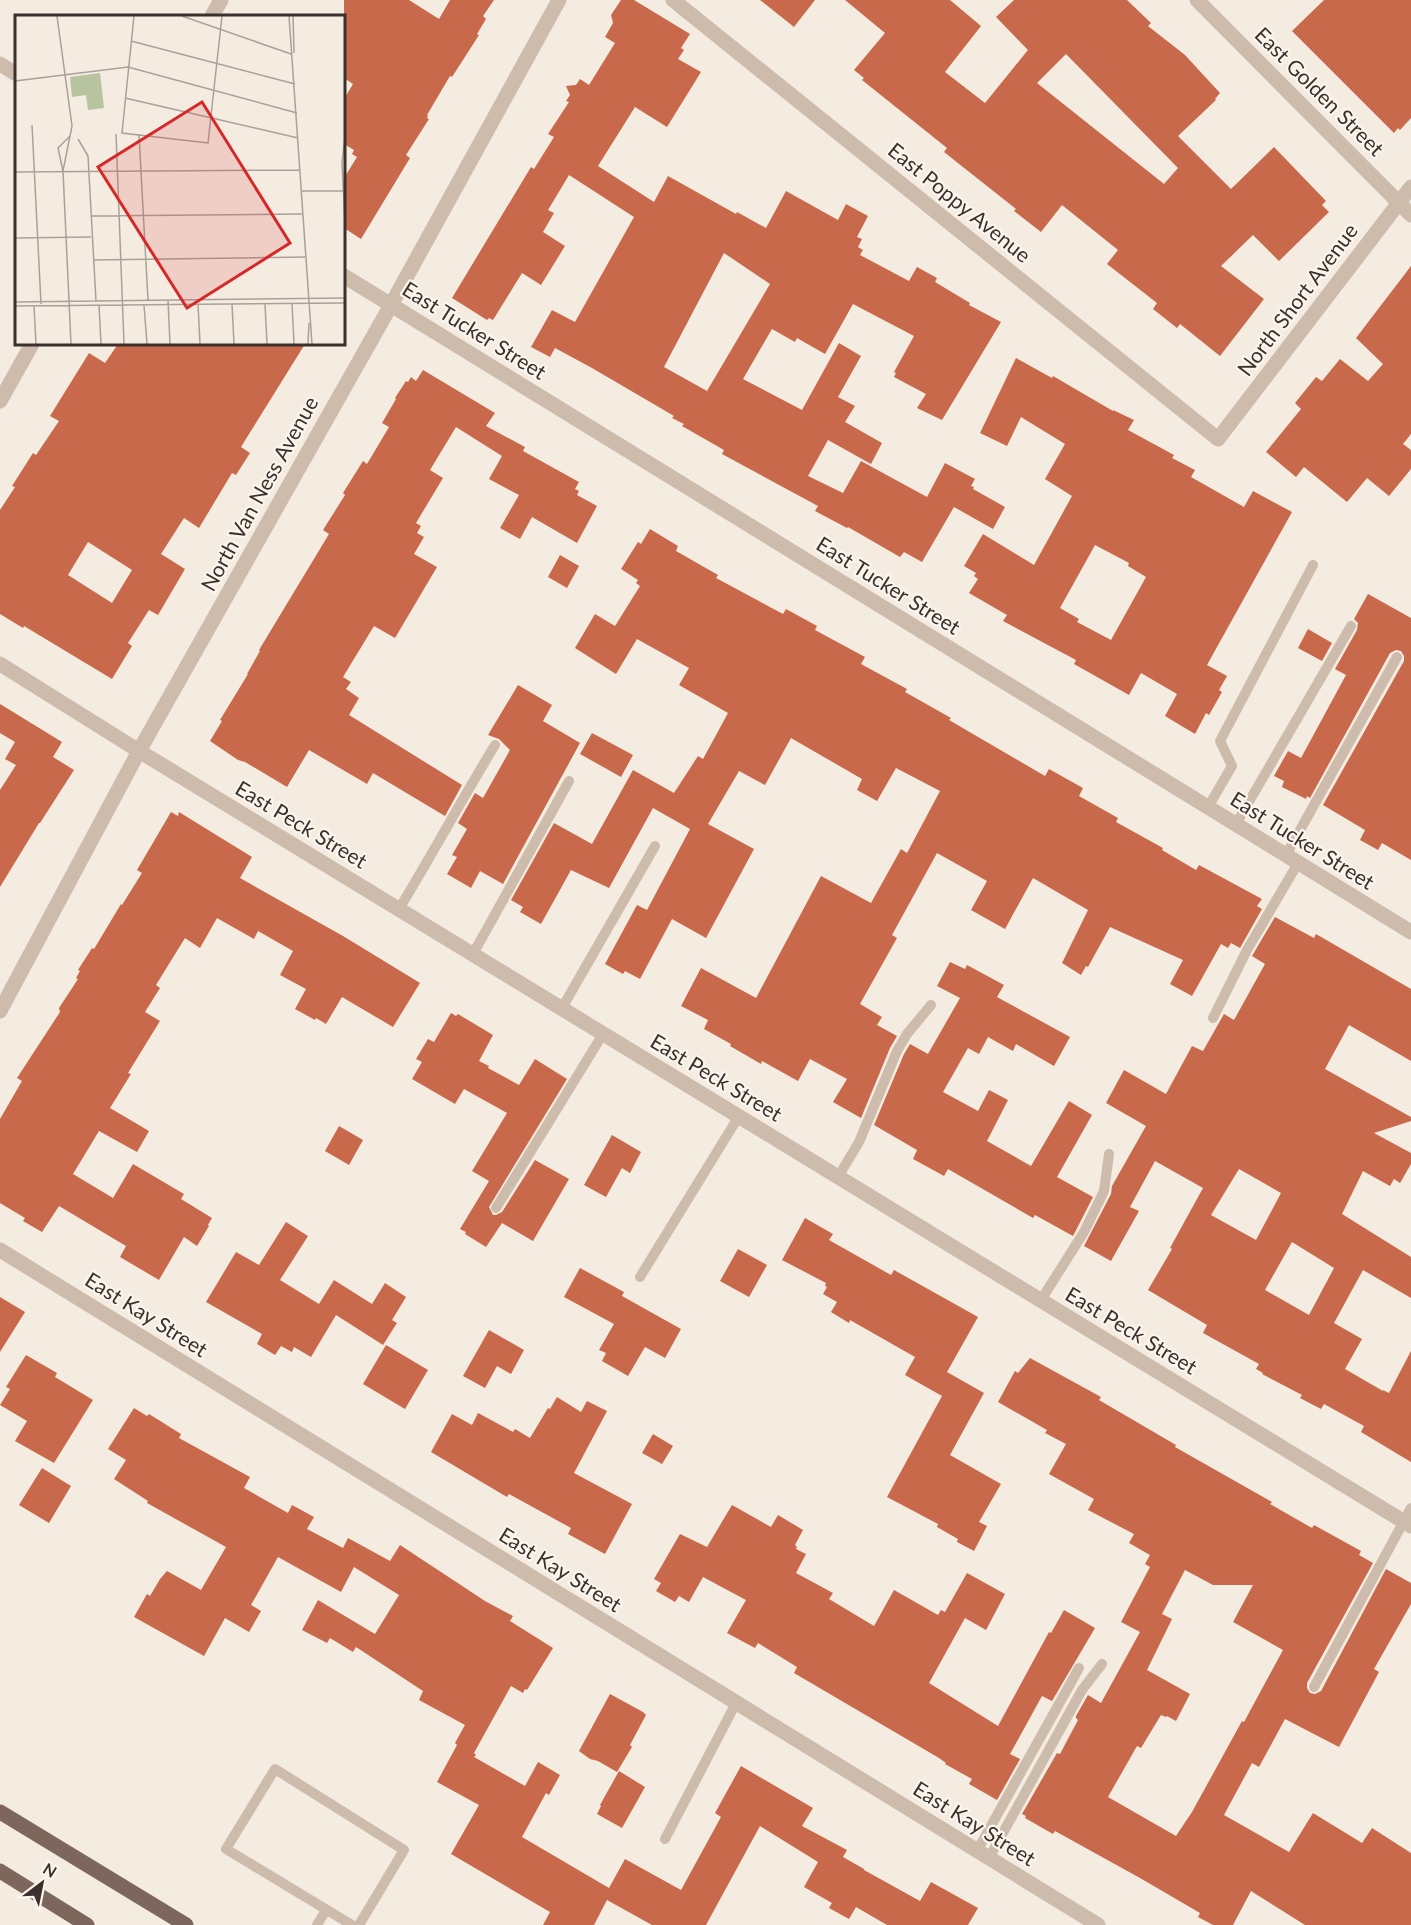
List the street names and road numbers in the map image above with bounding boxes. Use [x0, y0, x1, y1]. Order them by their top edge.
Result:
street label: East Golden Street [1250, 21, 1390, 161]
street label: East Poppy Avenue [884, 137, 1036, 267]
street label: North Short Avenue [1231, 218, 1362, 380]
street label: East Tucker Street [398, 275, 552, 384]
street label: North Van Ness Avenue [195, 392, 323, 595]
street label: East Tucker Street [812, 530, 966, 639]
street label: East Peck Street [231, 775, 372, 873]
street label: East Tucker Street [1226, 785, 1380, 894]
street label: East Peck Street [646, 1028, 787, 1126]
street label: East Kay Street [81, 1266, 213, 1362]
street label: East Peck Street [1061, 1281, 1202, 1379]
street label: East Kay Street [495, 1521, 627, 1617]
street label: East Kay Street [909, 1775, 1041, 1871]

